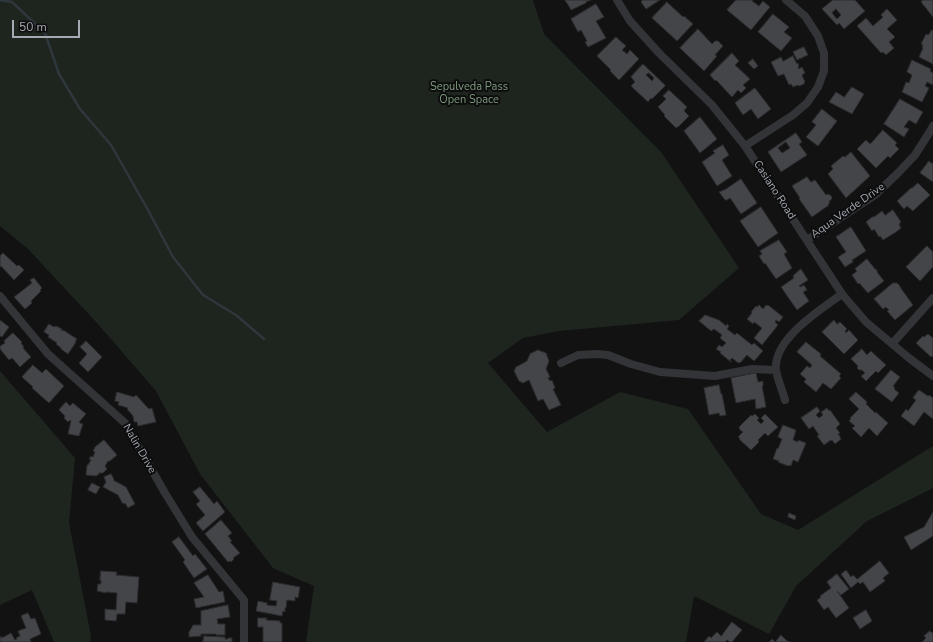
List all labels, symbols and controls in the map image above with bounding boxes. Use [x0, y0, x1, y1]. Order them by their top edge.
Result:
scale bar [14, 12, 82, 38]
text: 50 m [19, 19, 47, 35]
park label: Sepulveda Pass Open Space [430, 80, 508, 106]
street label: Casiano Road [750, 158, 798, 222]
street label: Aqua Verde Drive [809, 181, 887, 241]
street label: Nalin Drive [120, 422, 158, 476]

